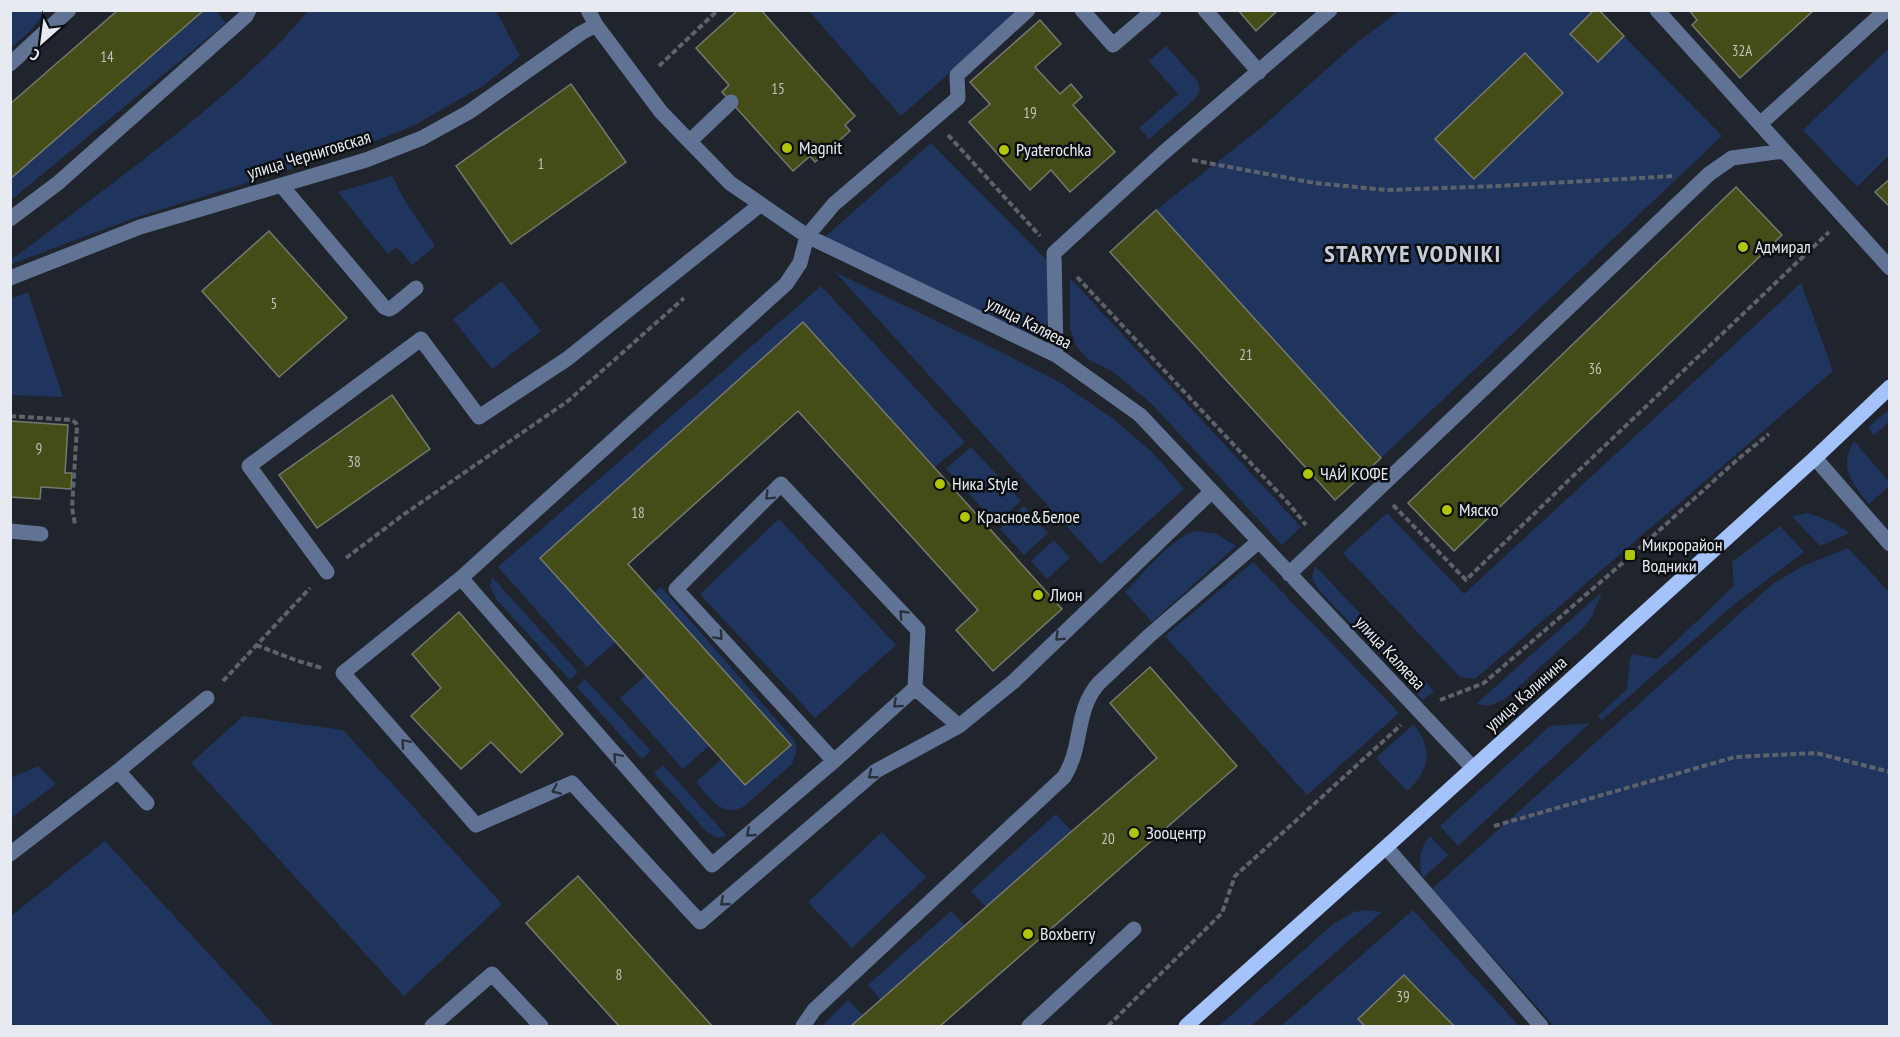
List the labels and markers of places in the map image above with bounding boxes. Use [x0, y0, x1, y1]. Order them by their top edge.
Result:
place label: Magnit [799, 136, 842, 159]
place label: Pyaterochka [1016, 138, 1092, 161]
marker: Magnit [780, 141, 794, 155]
marker: Pyaterochka [997, 143, 1011, 157]
place label: Адмирал [1755, 235, 1811, 258]
marker: Адмирал [1736, 240, 1750, 254]
place label: ЧАЙ КОФЕ [1320, 462, 1388, 485]
marker: ЧАЙ КОФЕ [1301, 467, 1315, 481]
place label: Ника Style [952, 472, 1018, 495]
marker: Ника Style [933, 477, 947, 491]
place label: Мяско [1459, 498, 1499, 521]
marker: Мяско [1440, 503, 1454, 517]
place label: Красное&Белое [977, 505, 1080, 528]
marker: Красное&Белое [958, 510, 972, 524]
place label: Микрорайон Водники [1642, 533, 1722, 577]
marker: Микрорайон Водники [1623, 548, 1637, 562]
place label: Лион [1049, 583, 1083, 606]
marker: Лион [1031, 588, 1045, 602]
place label: Зооцентр [1146, 821, 1206, 844]
marker: Зооцентр [1127, 826, 1141, 840]
place label: Boxberry [1040, 922, 1095, 945]
marker: Boxberry [1021, 927, 1035, 941]

